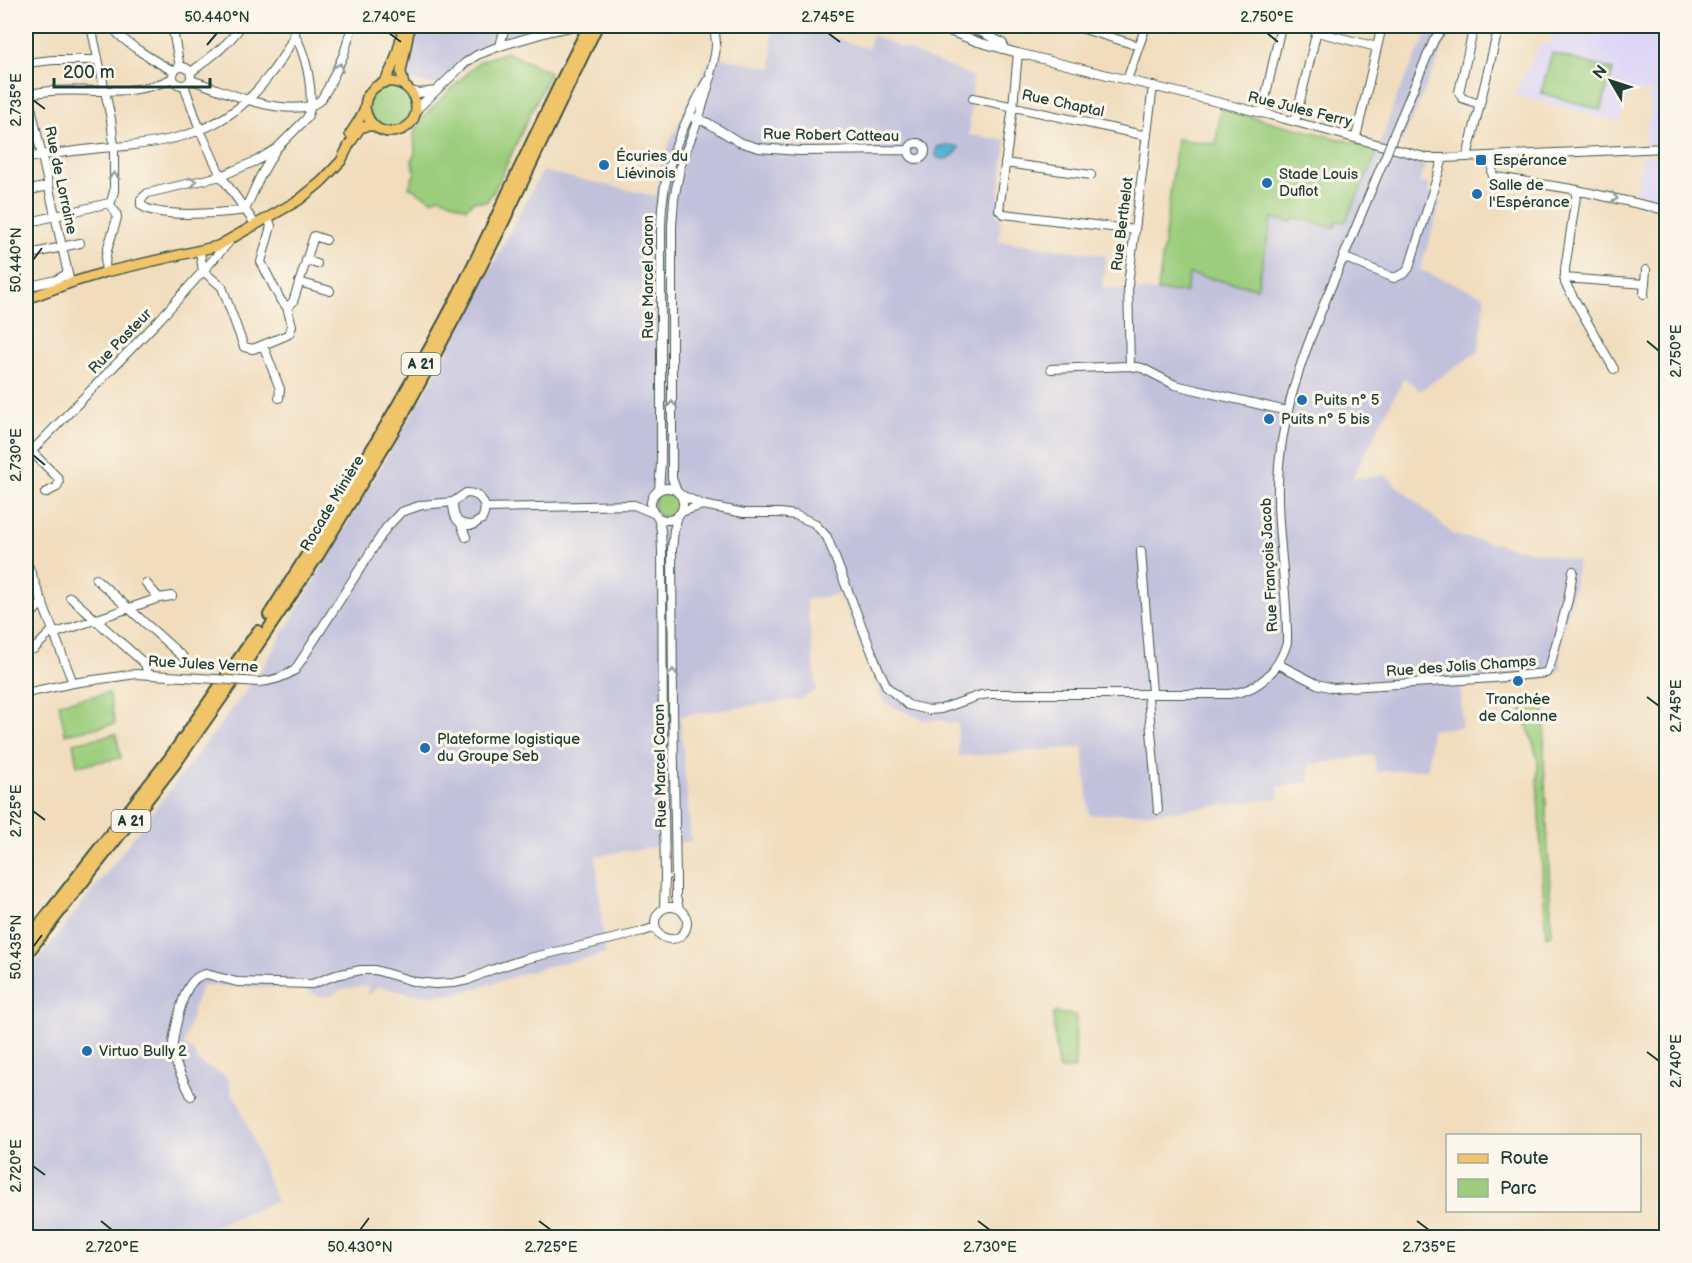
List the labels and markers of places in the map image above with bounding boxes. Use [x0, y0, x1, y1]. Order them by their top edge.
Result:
place label: Écuries du Liévinois [616, 147, 688, 183]
place label: Espérance [1493, 151, 1567, 170]
marker: Espérance [1474, 153, 1488, 167]
marker: Écuries du Liévinois [597, 158, 611, 172]
place label: Stade Louis Duflot [1279, 165, 1359, 201]
marker: Stade Louis Duflot [1260, 176, 1274, 190]
place label: Salle de l'Espérance [1489, 176, 1570, 212]
marker: Salle de l'Espérance [1470, 187, 1484, 201]
place label: Puits n° 5 [1314, 391, 1379, 410]
marker: Puits n° 5 [1295, 393, 1309, 407]
place label: Puits n° 5 bis [1281, 410, 1370, 429]
marker: Puits n° 5 bis [1262, 412, 1276, 426]
marker: Tranchée de Calonne [1511, 674, 1525, 688]
place label: Tranchée de Calonne [1479, 690, 1557, 726]
place label: Plateforme logistique du Groupe Seb [437, 730, 580, 766]
marker: Plateforme logistique du Groupe Seb [418, 741, 432, 755]
place label: Virtuo Bully 2 [99, 1042, 187, 1061]
marker: Virtuo Bully 2 [80, 1044, 94, 1058]

